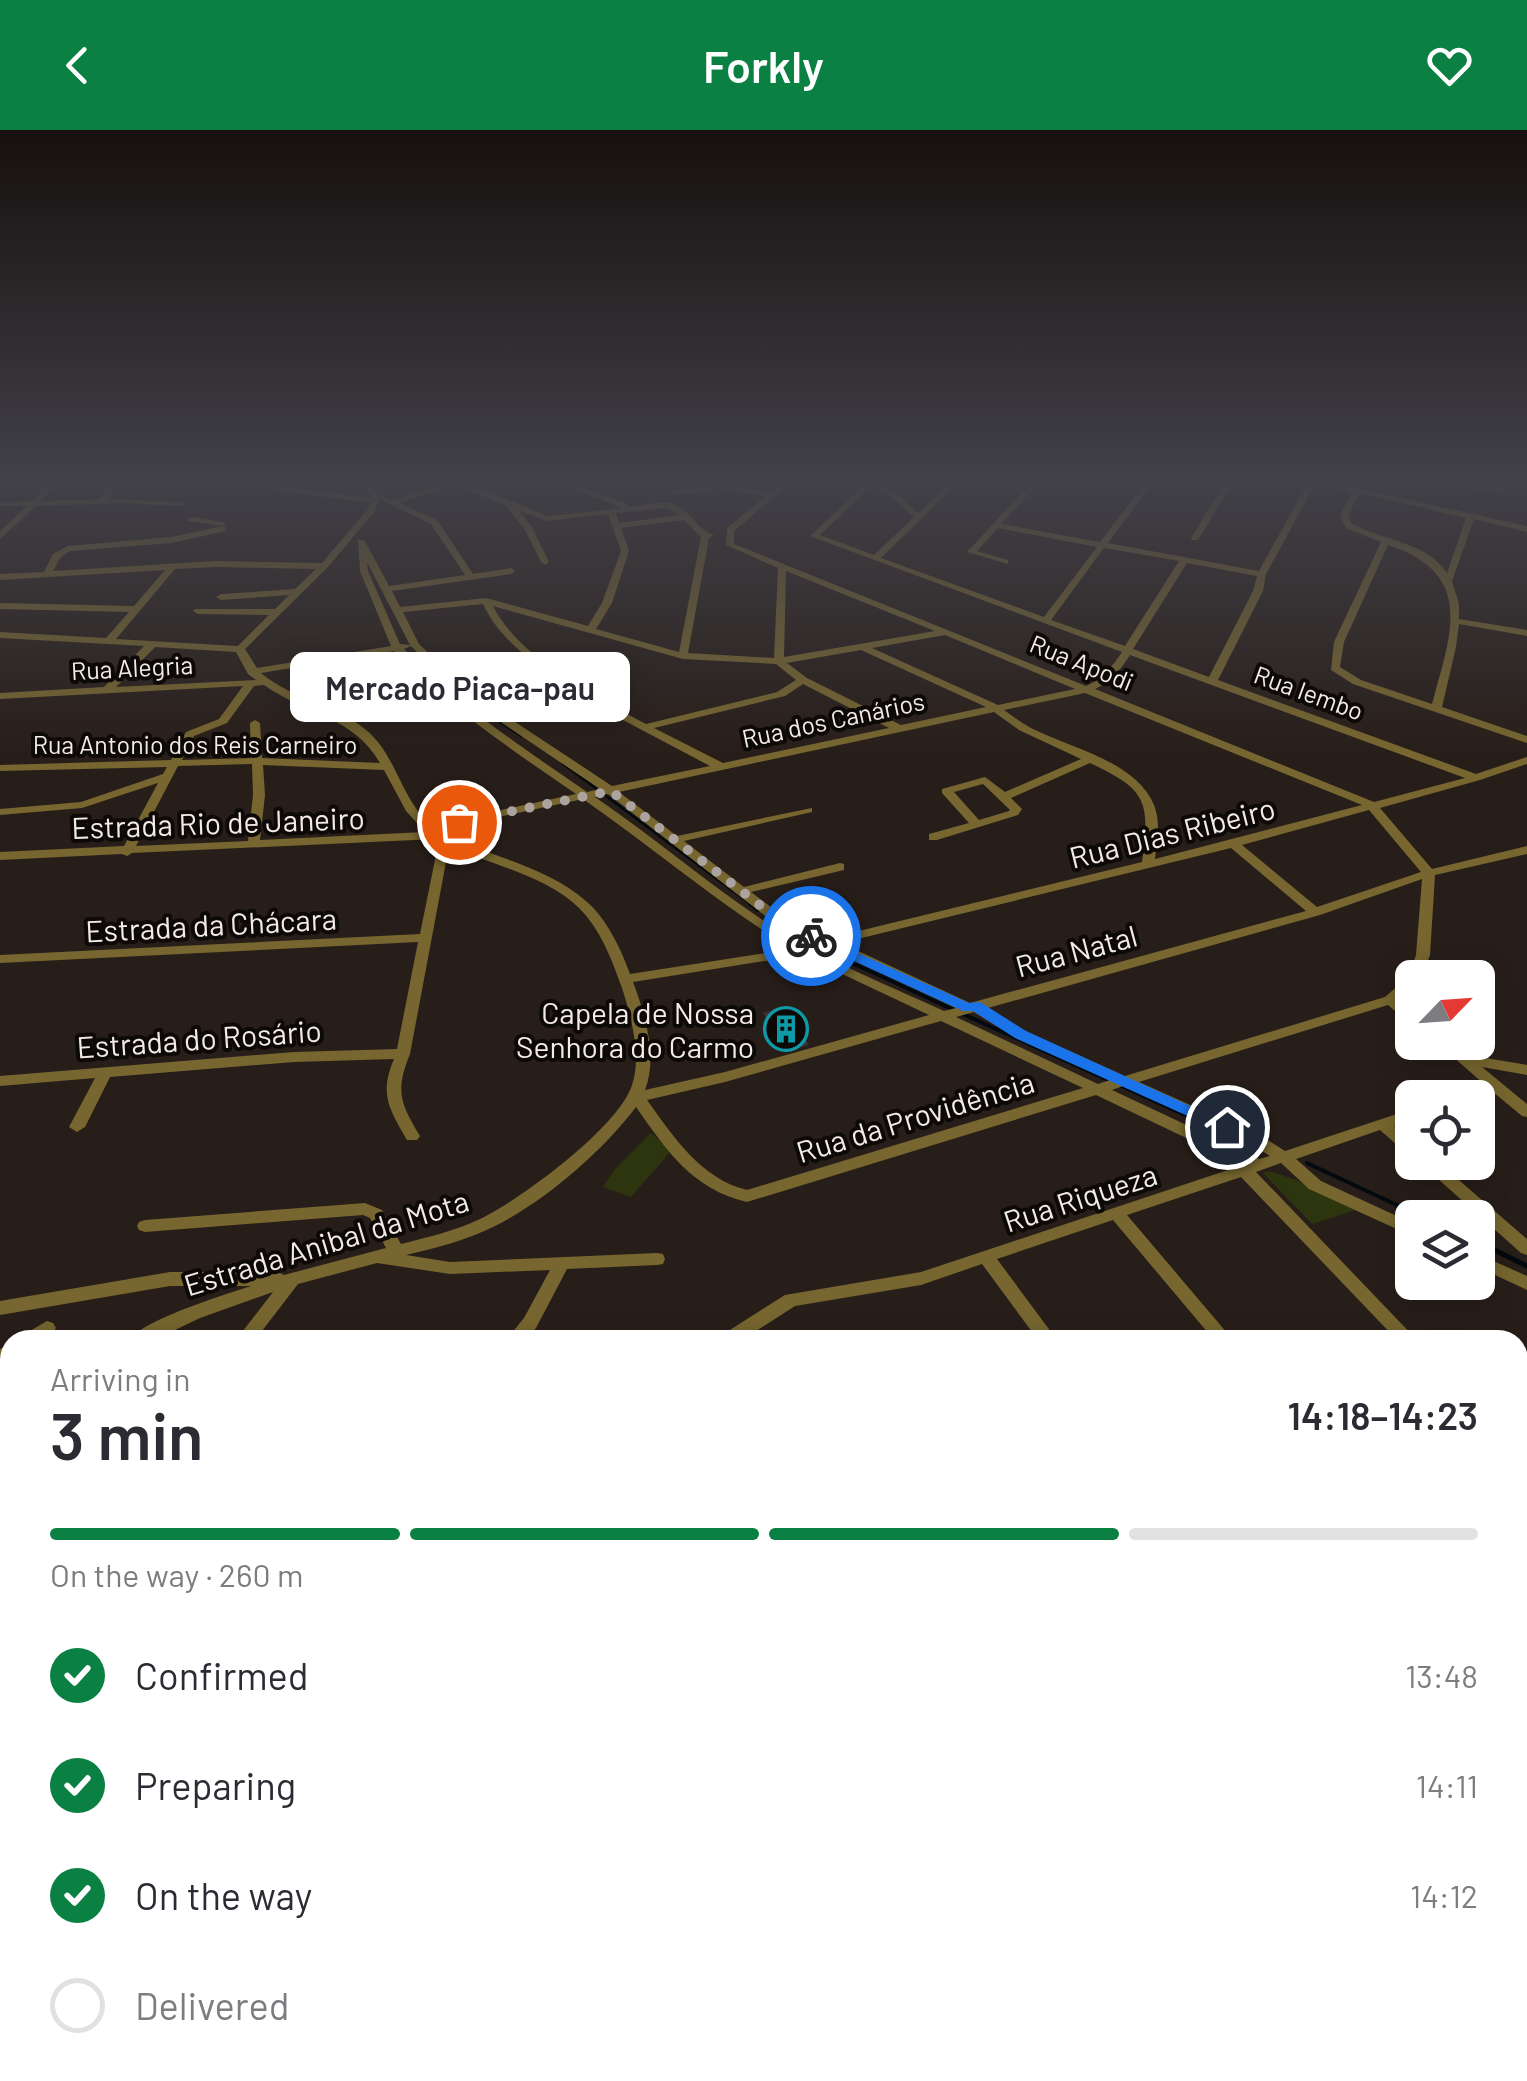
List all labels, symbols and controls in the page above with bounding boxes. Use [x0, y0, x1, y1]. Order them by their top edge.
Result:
icon: back [50, 38, 105, 93]
text: Forkly [703, 38, 824, 92]
icon: heart [1422, 38, 1477, 93]
street label: Rua Apodi [1026, 628, 1138, 696]
street label: Rua Alegria [70, 649, 194, 685]
callout: Mercado Piaca-pau [289, 652, 629, 722]
street label: Rua Iembo [1250, 658, 1368, 726]
text: Mercado Piaca-pau [325, 668, 595, 706]
street label: Rua dos Canários [739, 685, 927, 753]
street label: Rua Antonio dos Reis Carneiro [33, 729, 357, 759]
pin [417, 780, 502, 865]
street label: Rua Dias Ribeiro [1065, 789, 1279, 875]
icon: bag [432, 795, 487, 850]
street label: Estrada Rio de Janeiro [71, 799, 365, 845]
courier [761, 886, 861, 986]
street label: Estrada da Chácara [84, 899, 338, 949]
icon: bike [784, 909, 839, 964]
street label: Rua Natal [1011, 917, 1141, 983]
north arrow [1395, 960, 1495, 1060]
map controls [1395, 960, 1495, 1300]
place label: Capela de Nossa Senhora do Carmo [516, 994, 754, 1064]
building icon: Capela de Nossa Senhora do Carmo [763, 1006, 809, 1052]
street label: Estrada do Rosário [75, 1011, 323, 1065]
street label: Rua da Providência [792, 1063, 1038, 1169]
button: locate [1395, 1080, 1495, 1180]
pin [1185, 1085, 1270, 1170]
icon: home [1200, 1100, 1255, 1155]
street label: Rua Riqueza [999, 1155, 1161, 1239]
street label: Estrada Anibal da Mota [179, 1182, 473, 1302]
button: layers [1395, 1200, 1495, 1300]
text: Arriving in [50, 1359, 190, 1397]
text: 14:18–14:23 [1288, 1392, 1478, 1438]
text: 3 min [50, 1395, 203, 1473]
text: On the way · 260 m [50, 1555, 303, 1593]
icon: check [50, 1648, 105, 1703]
text: Confirmed [135, 1652, 308, 1698]
text: 13:48 [1405, 1656, 1478, 1694]
icon: check [50, 1758, 105, 1813]
text: Preparing [135, 1762, 296, 1808]
text: 14:11 [1416, 1766, 1478, 1804]
icon: check [50, 1868, 105, 1923]
text: On the way [135, 1872, 312, 1918]
text: 14:12 [1410, 1876, 1478, 1914]
text: Delivered [135, 1982, 289, 2028]

